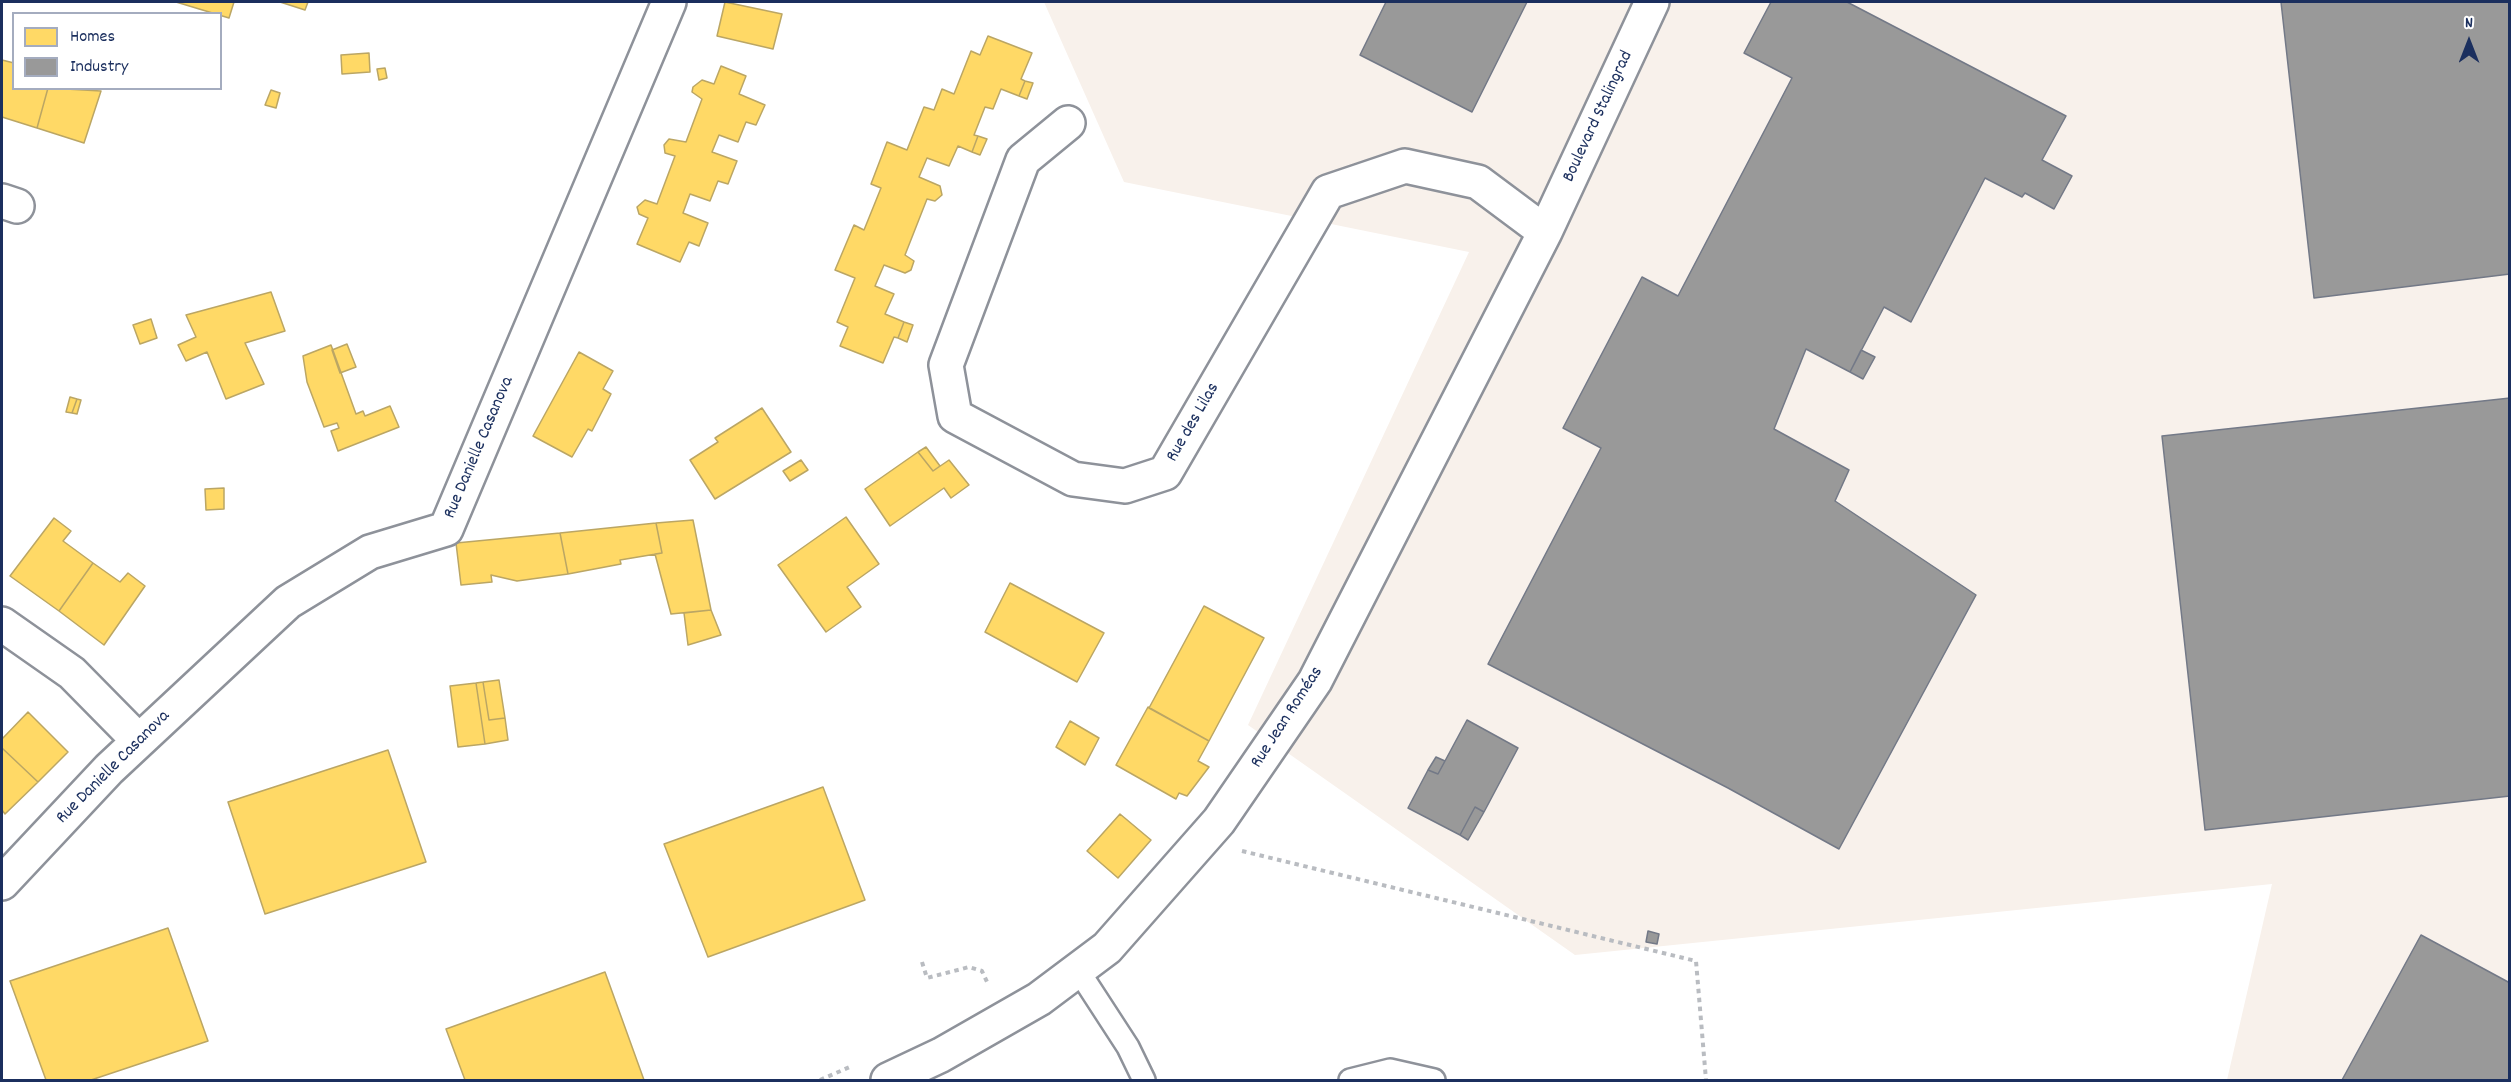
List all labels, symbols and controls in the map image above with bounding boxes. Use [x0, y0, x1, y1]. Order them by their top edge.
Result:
legend [12, 12, 222, 90]
north arrow [2439, 12, 2499, 72]
text: N [2465, 12, 2473, 35]
text: Homes [70, 25, 115, 50]
street label: Boulevard Stalingrad [1559, 48, 1639, 186]
text: Industry [70, 55, 128, 80]
street label: Rue Danielle Casanova [440, 374, 520, 522]
street label: Rue des Lilas [1163, 380, 1225, 466]
street label: Rue Jean Roméas [1247, 663, 1329, 773]
street label: Rue Danielle Casanova [53, 707, 175, 829]

